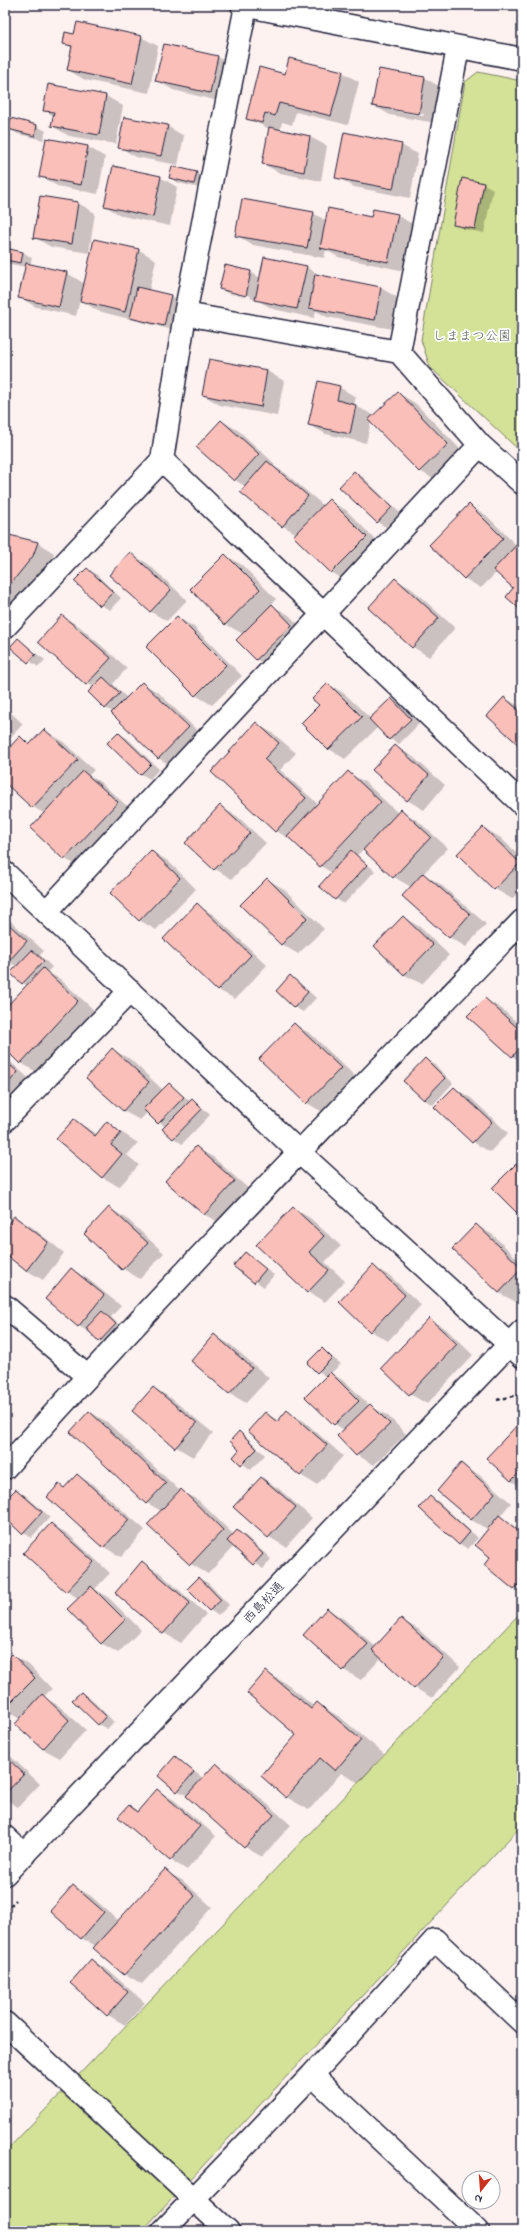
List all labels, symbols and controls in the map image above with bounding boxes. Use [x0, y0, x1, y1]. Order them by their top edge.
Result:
park label: しままつ公園 [433, 327, 511, 346]
street label: 西島松通 [239, 1578, 289, 1628]
north arrow [461, 2170, 501, 2210]
text: N [472, 2190, 484, 2207]

